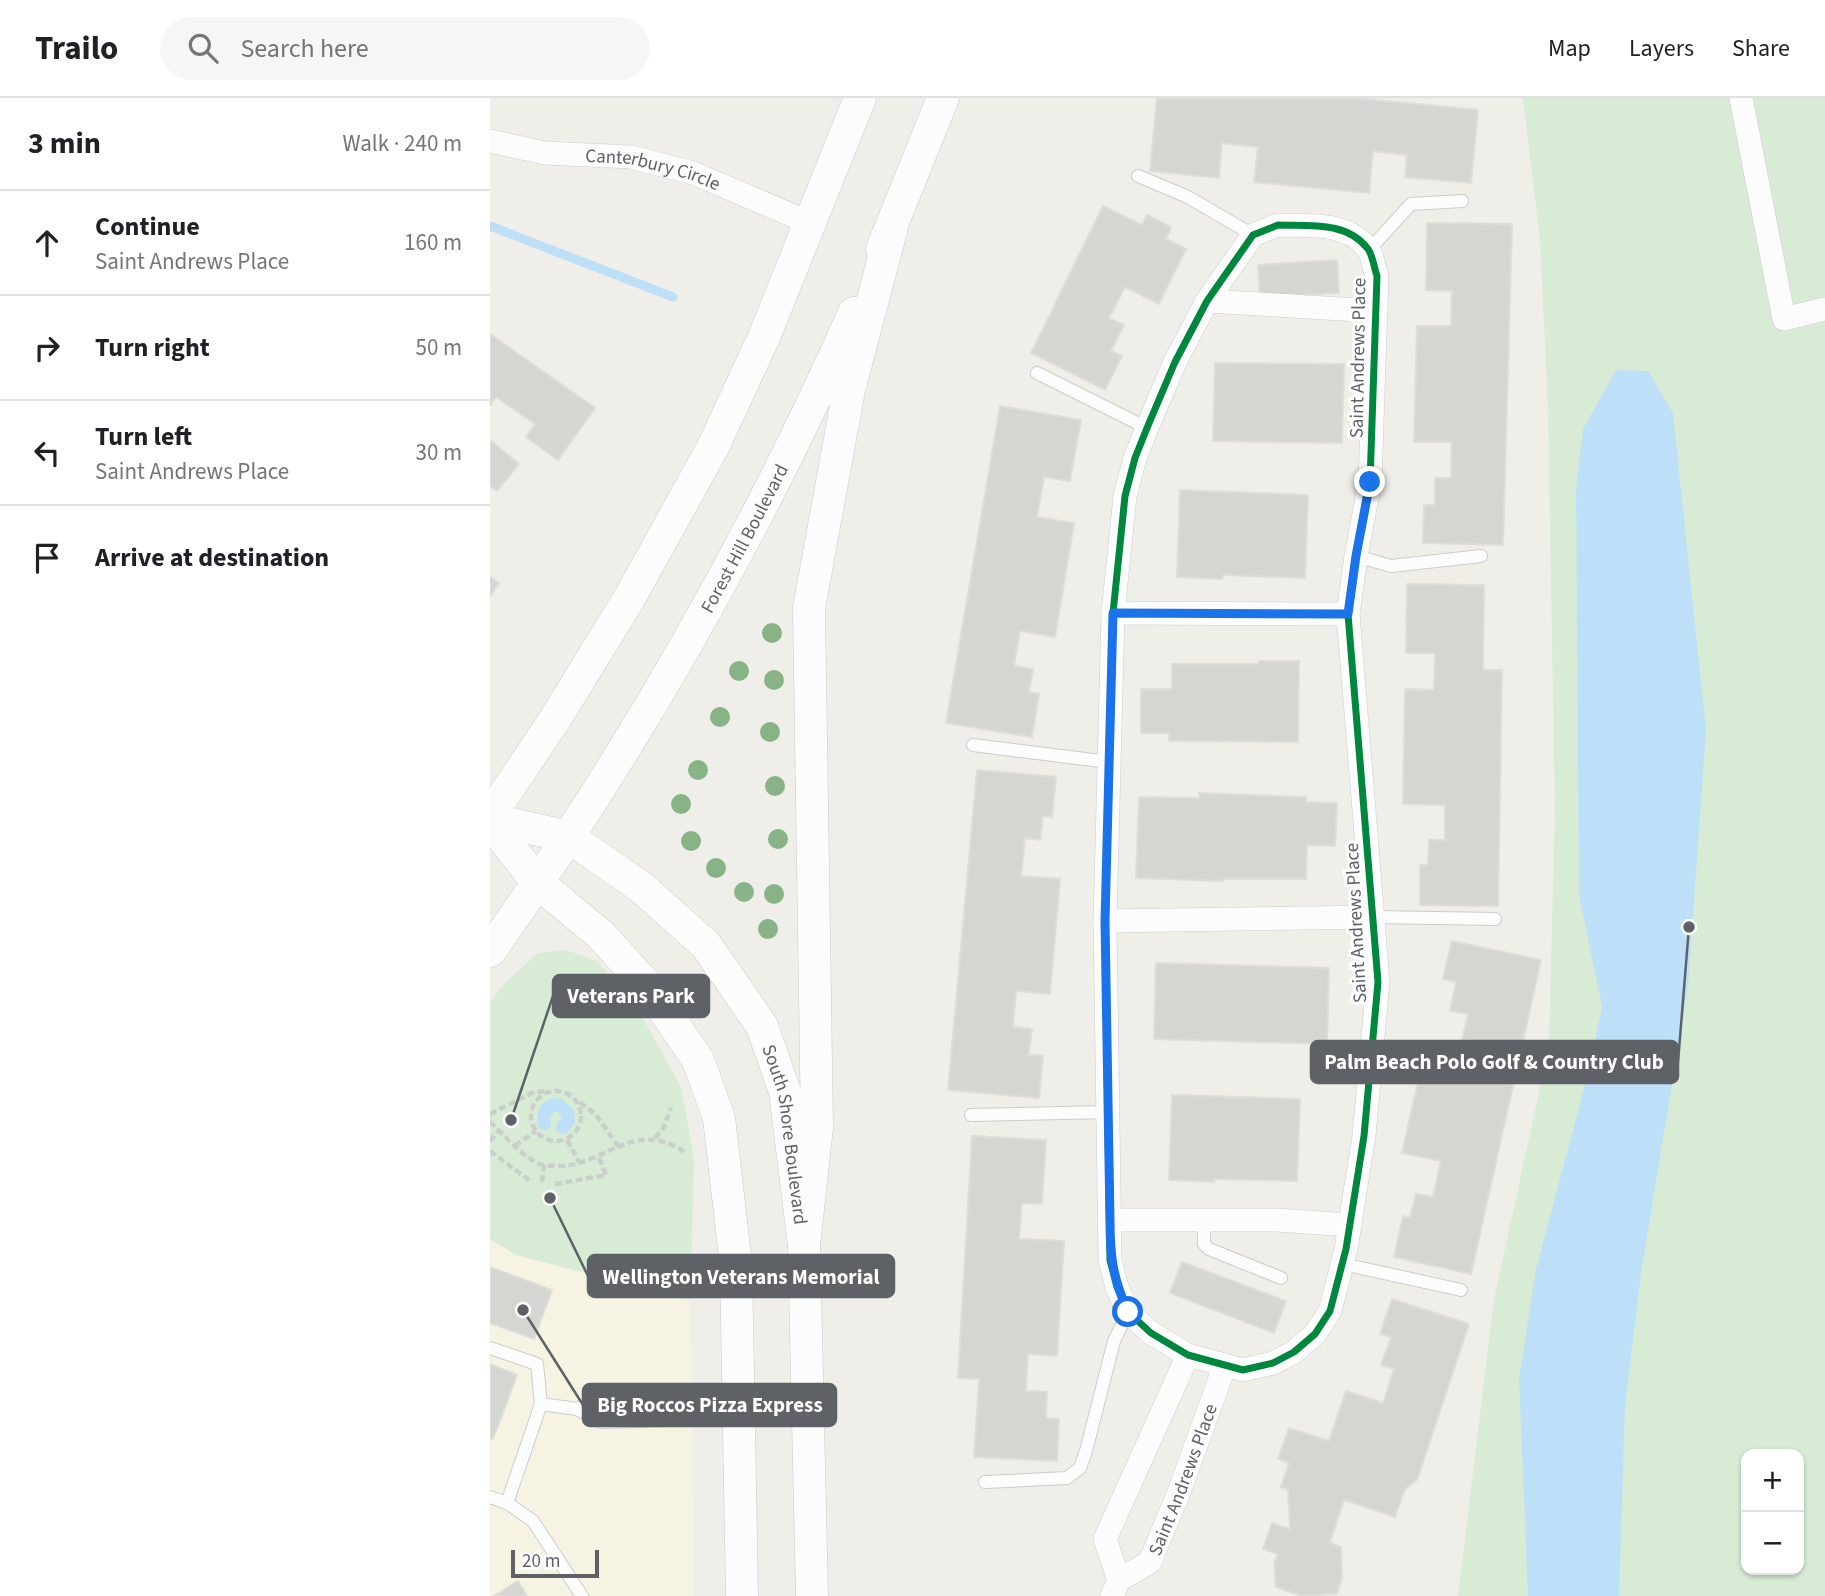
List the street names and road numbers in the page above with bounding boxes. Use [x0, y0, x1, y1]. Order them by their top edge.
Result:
street label: Canterbury Circle [585, 143, 724, 198]
street label: Saint Andrews Place [1344, 278, 1373, 438]
street label: Forest Hill Boulevard [695, 460, 796, 618]
street label: Saint Andrews Place [1339, 842, 1374, 1004]
street label: South Shore Boulevard [754, 1041, 813, 1226]
street label: Saint Andrews Place [1142, 1400, 1225, 1560]

